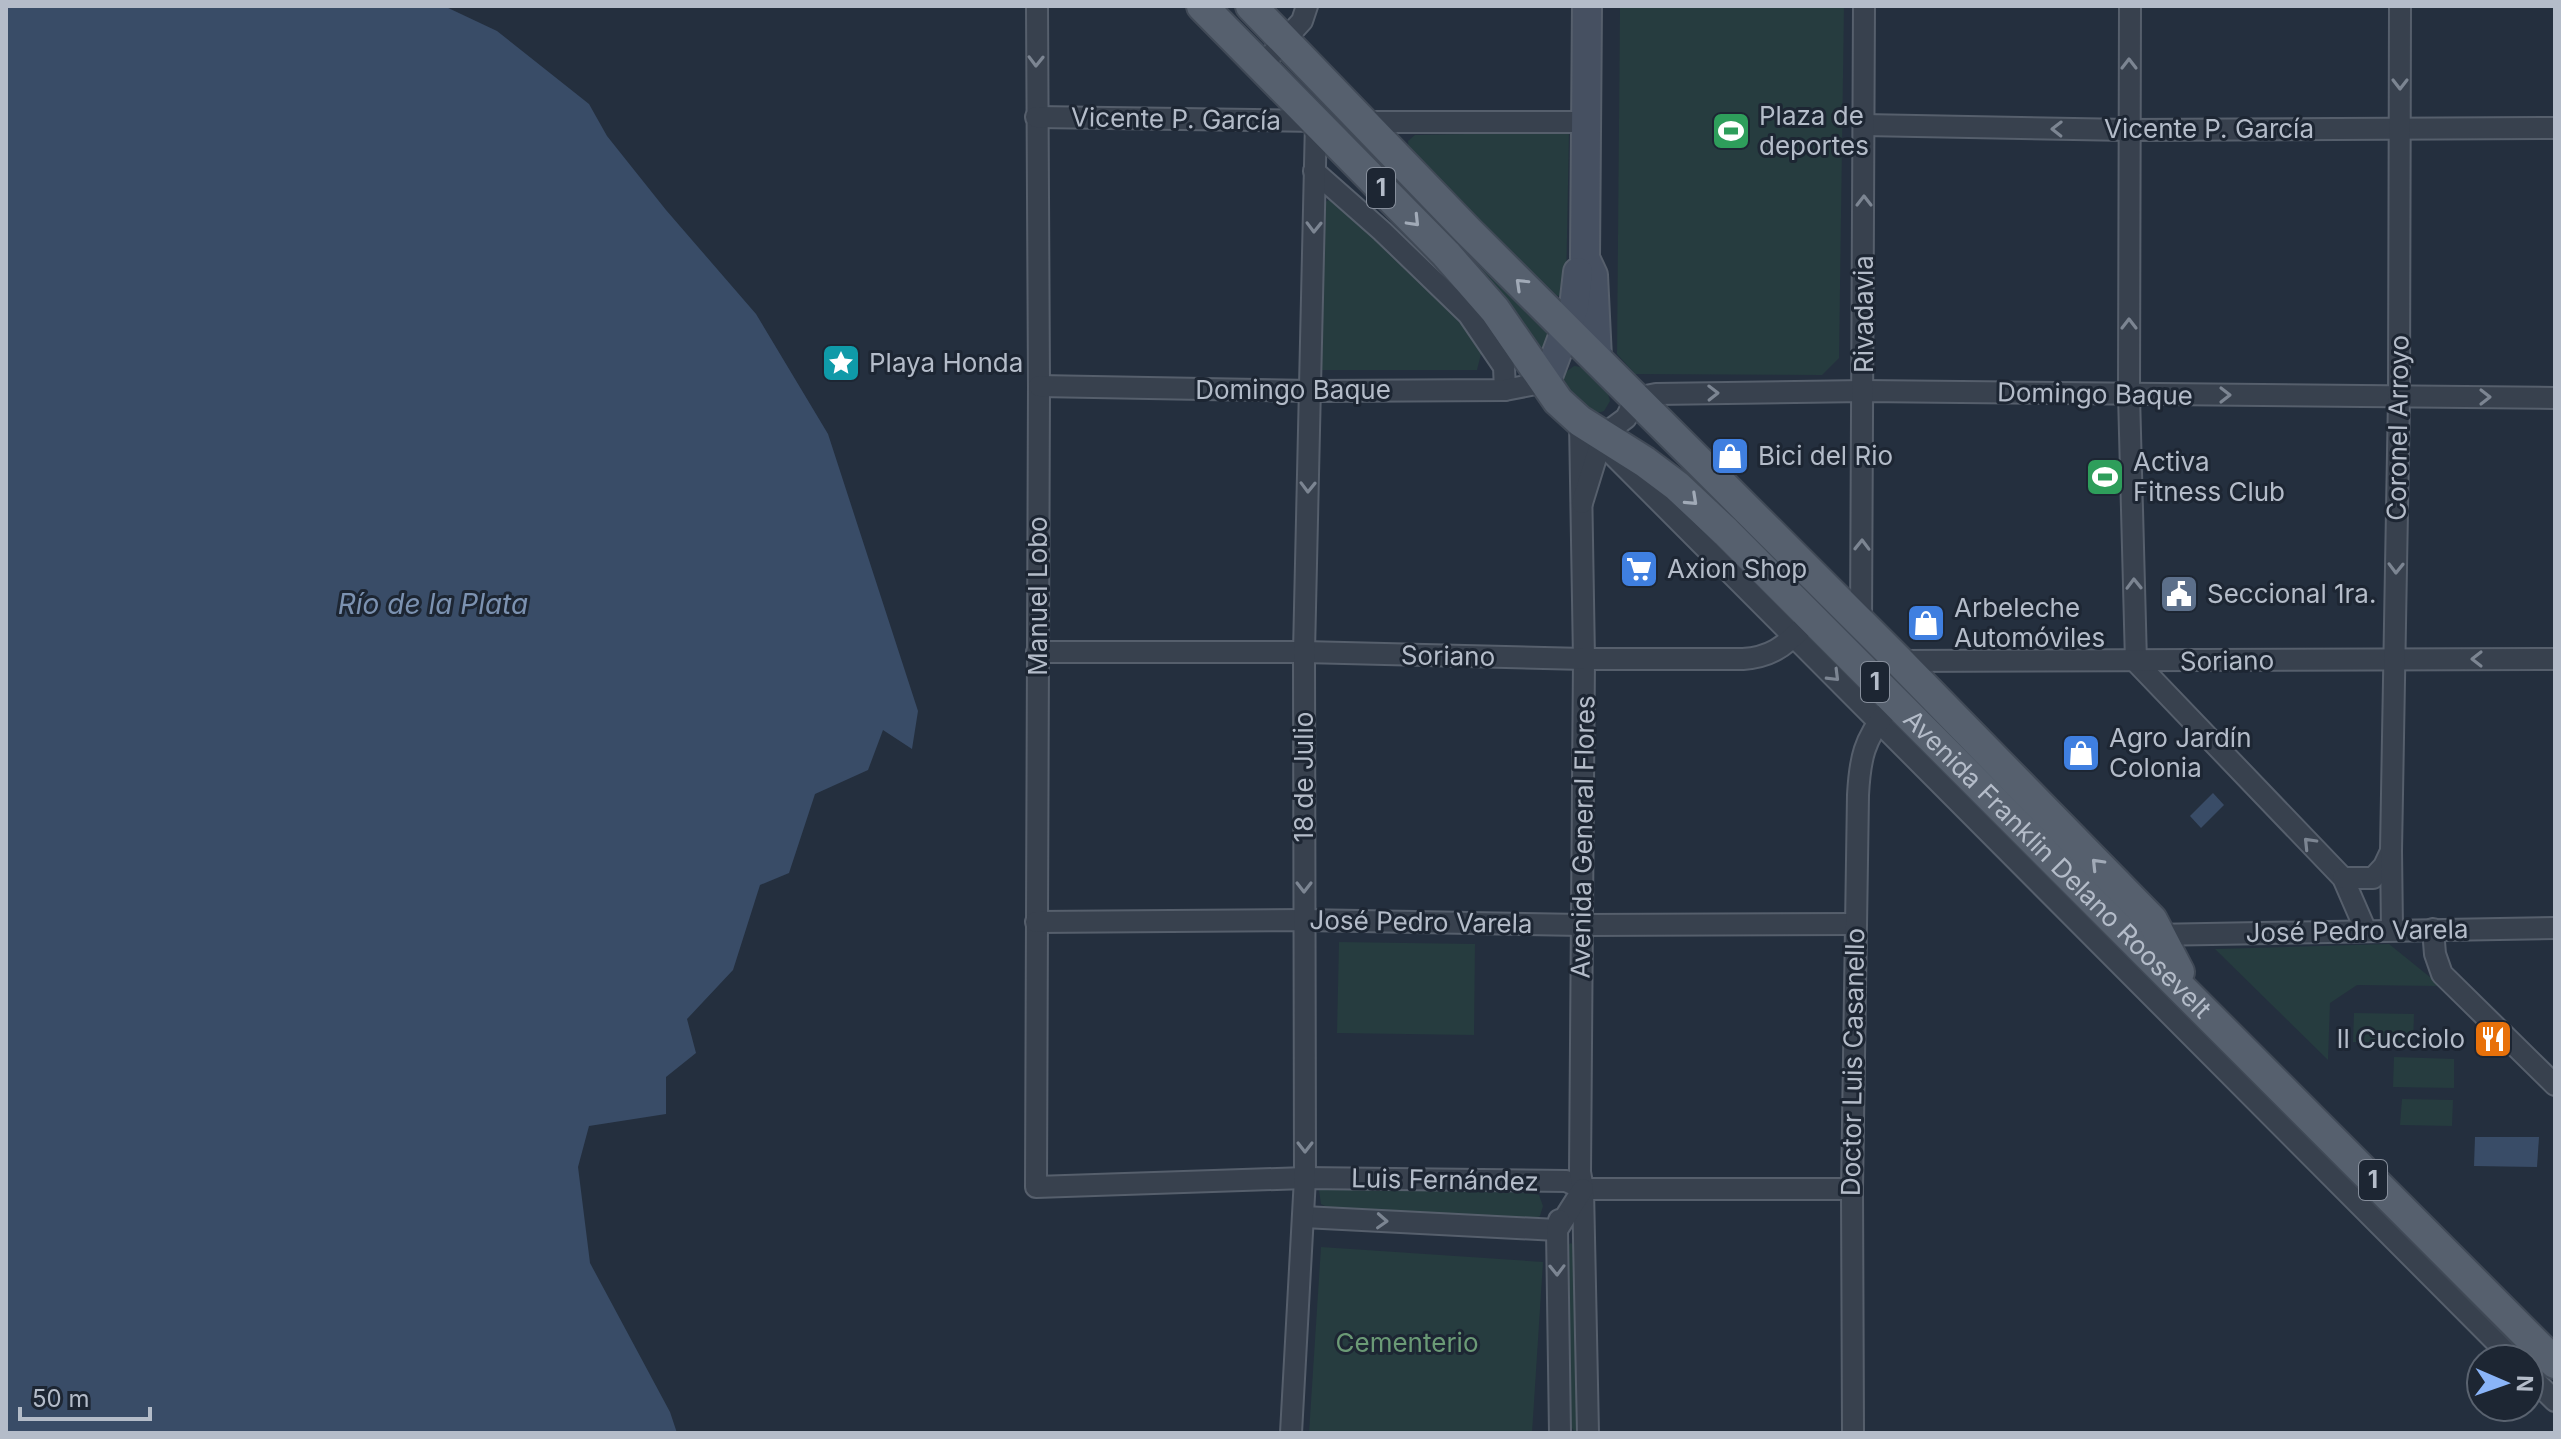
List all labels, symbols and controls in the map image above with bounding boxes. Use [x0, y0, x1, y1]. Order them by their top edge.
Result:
one-way arrow [1028, 55, 1045, 68]
one-way arrow [2121, 57, 2138, 70]
one-way arrow [2391, 78, 2409, 91]
place label: Plaza de deportes [1759, 100, 1869, 161]
street label: Vicente P. García [1071, 101, 1281, 136]
sports icon: Plaza de deportes [1710, 110, 1752, 152]
street label: Vicente P. García [2104, 113, 2314, 144]
one-way arrow [2050, 120, 2063, 137]
road number: 1 [1367, 168, 1395, 208]
one-way arrow [1855, 194, 1873, 207]
one-way arrow [1405, 212, 1419, 226]
one-way arrow [1305, 221, 1322, 234]
street label: Rivadavia [1848, 255, 1879, 373]
one-way arrow [1516, 278, 1530, 293]
one-way arrow [2120, 317, 2138, 330]
street label: Coronel Arroyo [2380, 335, 2415, 521]
place icon: Playa Honda [820, 342, 862, 384]
place label: Playa Honda [869, 347, 1023, 378]
street label: Domingo Baque [1195, 374, 1391, 405]
street label: Domingo Baque [1997, 376, 2193, 411]
one-way arrow [1707, 384, 1720, 402]
one-way arrow [2219, 386, 2232, 404]
one-way arrow [2479, 388, 2492, 406]
shop icon: Bici del Rio [1709, 435, 1751, 477]
place label: Bici del Rio [1758, 440, 1893, 471]
place label: Activa Fitness Club [2133, 446, 2285, 507]
sports icon: Activa Fitness Club [2084, 456, 2126, 498]
one-way arrow [1300, 481, 1317, 494]
one-way arrow [1683, 491, 1697, 506]
street label: Manuel Lobo [1022, 516, 1053, 676]
one-way arrow [1853, 538, 1871, 551]
supermarket icon: Axion Shop [1618, 548, 1660, 590]
place label: Axion Shop [1667, 553, 1807, 584]
one-way arrow [2387, 562, 2404, 575]
public building icon: Seccional 1ra. [2158, 573, 2200, 615]
one-way arrow [2125, 577, 2143, 590]
place label: Seccional 1ra. [2207, 578, 2376, 609]
water label: Río de la Plata [338, 587, 528, 621]
place label: Arbeleche Automóviles [1954, 592, 2105, 653]
shop icon: Arbeleche Automóviles [1905, 602, 1947, 644]
street label: Soriano [1401, 639, 1495, 672]
street label: Soriano [2180, 644, 2274, 677]
one-way arrow [2470, 650, 2483, 668]
road number: 1 [1861, 662, 1889, 702]
one-way arrow [1824, 667, 1839, 681]
street label: Avenida General Flores [1565, 695, 1600, 979]
street label: Avenida Franklin Delano Roosevelt [1898, 703, 2218, 1024]
street label: 18 de Julio [1288, 712, 1319, 842]
place label: Agro Jardín Colonia [2109, 722, 2252, 783]
shop icon: Agro Jardín Colonia [2060, 732, 2102, 774]
one-way arrow [2304, 838, 2319, 852]
one-way arrow [2092, 859, 2106, 873]
one-way arrow [1295, 881, 1313, 894]
street label: José Pedro Varela [1309, 904, 1533, 939]
street label: José Pedro Varela [2245, 913, 2469, 948]
street label: Doctor Luis Casanello [1835, 928, 1870, 1196]
restaurant icon: Il Cucciolo [2472, 1018, 2514, 1060]
place label: Il Cucciolo [2337, 1023, 2465, 1054]
one-way arrow [1296, 1141, 1314, 1154]
road number: 1 [2359, 1160, 2387, 1200]
street label: Luis Fernández [1351, 1162, 1539, 1197]
one-way arrow [1376, 1212, 1389, 1229]
one-way arrow [1548, 1264, 1566, 1277]
park label: Cementerio [1336, 1327, 1478, 1358]
north arrow [2465, 1343, 2545, 1423]
scale bar [20, 1371, 150, 1421]
text: N [2512, 1375, 2538, 1393]
text: 50 m [32, 1384, 90, 1413]

